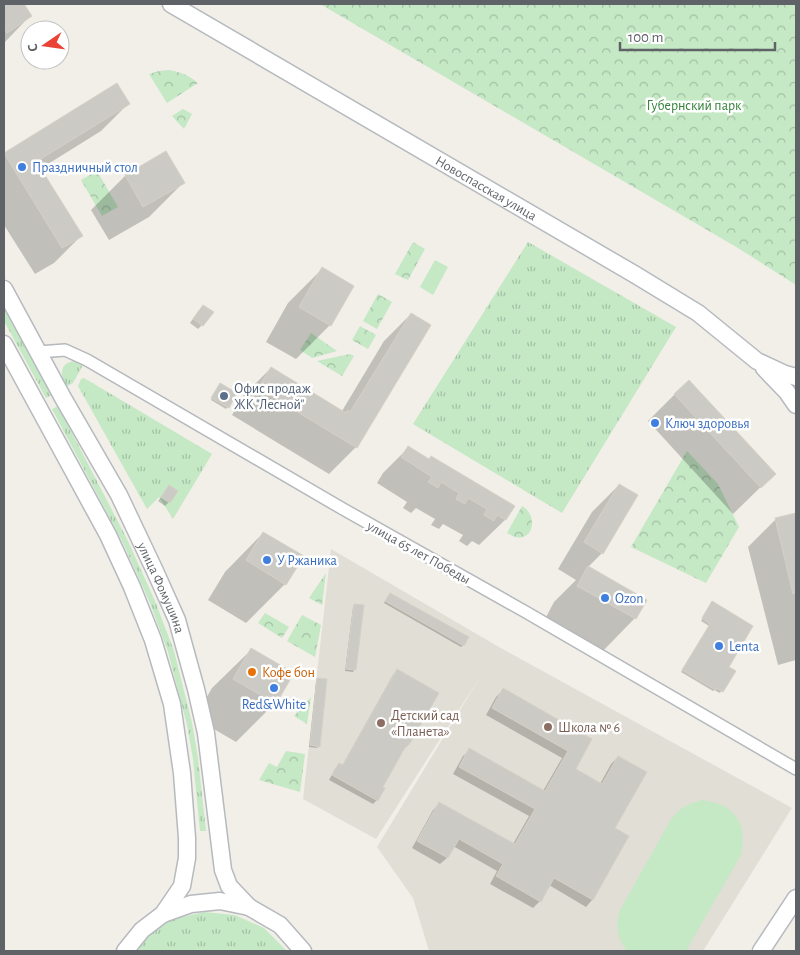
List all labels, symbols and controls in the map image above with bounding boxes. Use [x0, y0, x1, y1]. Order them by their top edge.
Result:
north arrow [20, 20, 70, 70]
scale bar [620, 20, 775, 52]
text: 100 m [628, 30, 663, 45]
text: С [26, 42, 41, 53]
park label: Губернский парк [647, 99, 742, 113]
street label: Новоспасская улица [433, 154, 539, 224]
marker: Праздничный стол [16, 161, 28, 173]
place label: Праздничный стол [32, 161, 138, 175]
place label: Офис продаж ЖК "Лесной" [234, 382, 311, 412]
marker: Офис продаж ЖК "Лесной" [218, 390, 230, 402]
marker: Ключ здоровья [649, 417, 661, 429]
place label: Ключ здоровья [665, 417, 750, 431]
street label: улица 65 лет Победы [364, 518, 472, 587]
street label: улица Фомушина [134, 539, 186, 636]
marker: У Ржаника [261, 554, 273, 566]
place label: У Ржаника [277, 554, 337, 568]
marker: Ozon [599, 592, 611, 604]
place label: Ozon [615, 592, 643, 606]
marker: Lenta [713, 640, 725, 652]
place label: Lenta [729, 640, 760, 654]
marker: Кофе бон [246, 666, 258, 678]
place label: Кофе бон [262, 666, 315, 680]
marker: Red&White [268, 682, 280, 694]
place label: Red&White [242, 698, 306, 712]
place label: Детский сад «Планета» [391, 709, 459, 739]
marker: Детский сад «Планета» [375, 717, 387, 729]
marker: Школа № 6 [542, 721, 554, 733]
place label: Школа № 6 [558, 721, 620, 735]

